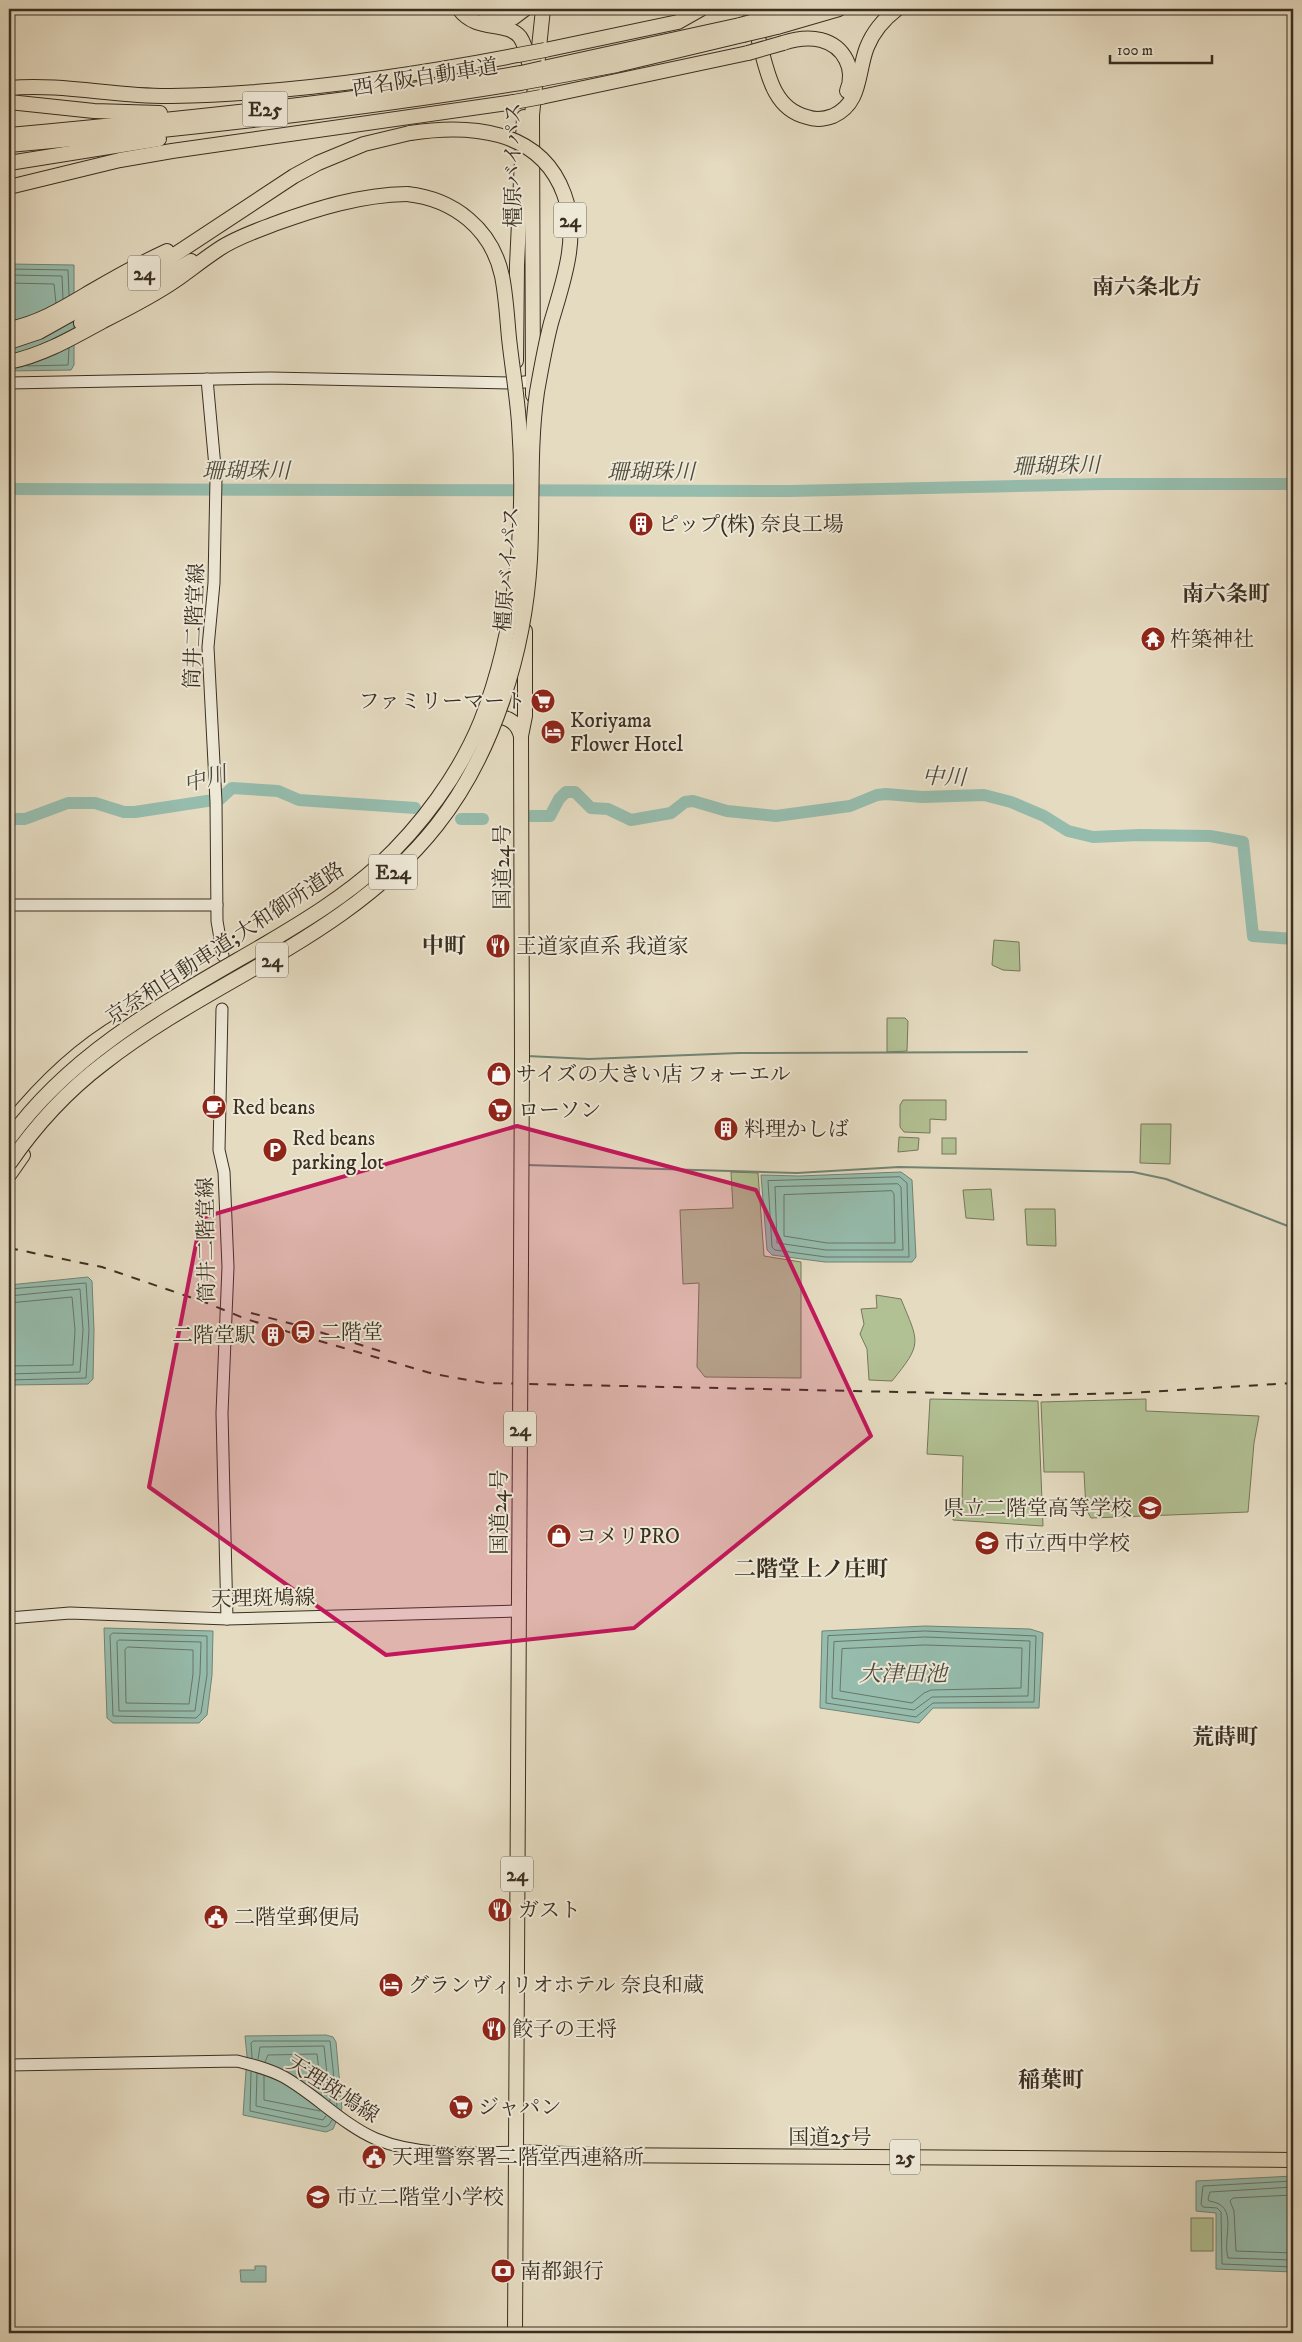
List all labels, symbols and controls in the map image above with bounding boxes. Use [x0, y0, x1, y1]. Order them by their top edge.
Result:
scale bar [1110, 32, 1212, 64]
text: 100 m [1117, 41, 1153, 60]
street label: 西名阪自動車道 [351, 54, 500, 102]
road number: E25 [242, 92, 288, 126]
street label: 橿原バイパス [501, 102, 527, 228]
road number: 24 [554, 202, 586, 238]
road number: 24 [128, 256, 160, 290]
district label: 南六条北方 [1092, 274, 1202, 301]
water label: 珊瑚珠川 [1012, 452, 1102, 481]
water label: 珊瑚珠川 [202, 458, 292, 485]
water label: 珊瑚珠川 [607, 459, 697, 486]
street label: 橿原バイパス [491, 506, 525, 633]
building icon: ピップ(株) 奈良工場 [628, 511, 654, 537]
place label: ピップ(株) 奈良工場 [658, 512, 844, 538]
street label: 筒井二階堂線 [180, 563, 210, 689]
district label: 南六条町 [1182, 581, 1270, 608]
temple icon: 杵築神社 [1140, 626, 1166, 652]
place label: 杵築神社 [1170, 627, 1254, 653]
supermarket icon: ファミリーマート [530, 688, 556, 714]
place label: ファミリーマート [358, 689, 526, 715]
place label: Koriyama Flower Hotel [570, 708, 684, 758]
hotel icon: Koriyama Flower Hotel [540, 719, 566, 745]
water label: 中川 [181, 760, 232, 798]
water label: 中川 [921, 763, 968, 792]
street label: 国道24号 [490, 824, 516, 910]
road number: E24 [369, 854, 417, 890]
street label: 京奈和自動車道;大和御所道路 [101, 857, 350, 1031]
district label: 中町 [422, 933, 466, 960]
restaurant icon: 王道家直系 我道家 [485, 933, 511, 959]
place label: 王道家直系 我道家 [516, 934, 689, 960]
road number: 24 [256, 942, 288, 978]
shop icon: サイズの大きい店 フォーエル [486, 1061, 512, 1087]
place label: サイズの大きい店 フォーエル [516, 1062, 791, 1088]
cafe icon: Red beans [201, 1094, 227, 1120]
place label: Red beans [232, 1095, 315, 1121]
supermarket icon: ローソン [487, 1097, 513, 1123]
place label: ローソン [518, 1098, 601, 1124]
building icon: 料理かしば [713, 1116, 739, 1142]
place label: 料理かしば [744, 1117, 849, 1143]
place label: Red beans parking lot [291, 1126, 384, 1176]
parking icon: Red beans parking lot [262, 1137, 288, 1163]
street label: 筒井二階堂線 [193, 1177, 221, 1303]
station icon: 二階堂 [290, 1319, 316, 1345]
place label: 二階堂 [320, 1320, 383, 1346]
building icon: 二階堂駅 [260, 1322, 286, 1348]
place label: 二階堂駅 [172, 1323, 256, 1349]
road number: 24 [504, 1412, 536, 1446]
street label: 国道24号 [487, 1469, 513, 1555]
school or university icon: 県立二階堂高等学校 [1137, 1495, 1163, 1521]
place label: 県立二階堂高等学校 [943, 1496, 1132, 1522]
shop icon: コメリPRO [546, 1523, 572, 1549]
place label: コメリPRO [576, 1524, 680, 1550]
school or university icon: 市立西中学校 [974, 1530, 1000, 1556]
place label: 市立西中学校 [1004, 1531, 1130, 1557]
district label: 二階堂上ノ庄町 [734, 1556, 888, 1583]
street label: 天理斑鳩線 [210, 1585, 316, 1613]
water label: 大津田池 [859, 1661, 950, 1688]
district label: 荒蒔町 [1192, 1724, 1258, 1751]
road number: 24 [501, 1856, 533, 1892]
restaurant icon: ガスト [487, 1897, 513, 1923]
place label: ガスト [518, 1898, 581, 1924]
public building icon: 二階堂郵便局 [203, 1904, 229, 1930]
place label: 二階堂郵便局 [234, 1905, 360, 1931]
hotel icon: グランヴィリオホテル 奈良和蔵 [378, 1972, 404, 1998]
place label: グランヴィリオホテル 奈良和蔵 [408, 1973, 704, 1999]
restaurant icon: 餃子の王将 [481, 2016, 507, 2042]
place label: 餃子の王将 [512, 2017, 617, 2043]
street label: 天理斑鳩線 [281, 2050, 384, 2129]
district label: 稲葉町 [1018, 2067, 1084, 2094]
supermarket icon: ジャパン [448, 2094, 474, 2120]
place label: ジャパン [478, 2095, 562, 2121]
street label: 国道25号 [788, 2125, 872, 2151]
road number: 25 [890, 2140, 920, 2174]
public building icon: 天理警察署二階堂西連絡所 [361, 2144, 387, 2170]
place label: 天理警察署二階堂西連絡所 [392, 2145, 644, 2171]
school or university icon: 市立二階堂小学校 [305, 2184, 331, 2210]
place label: 市立二階堂小学校 [336, 2185, 504, 2211]
bank icon: 南都銀行 [490, 2258, 516, 2284]
place label: 南都銀行 [520, 2259, 604, 2285]

